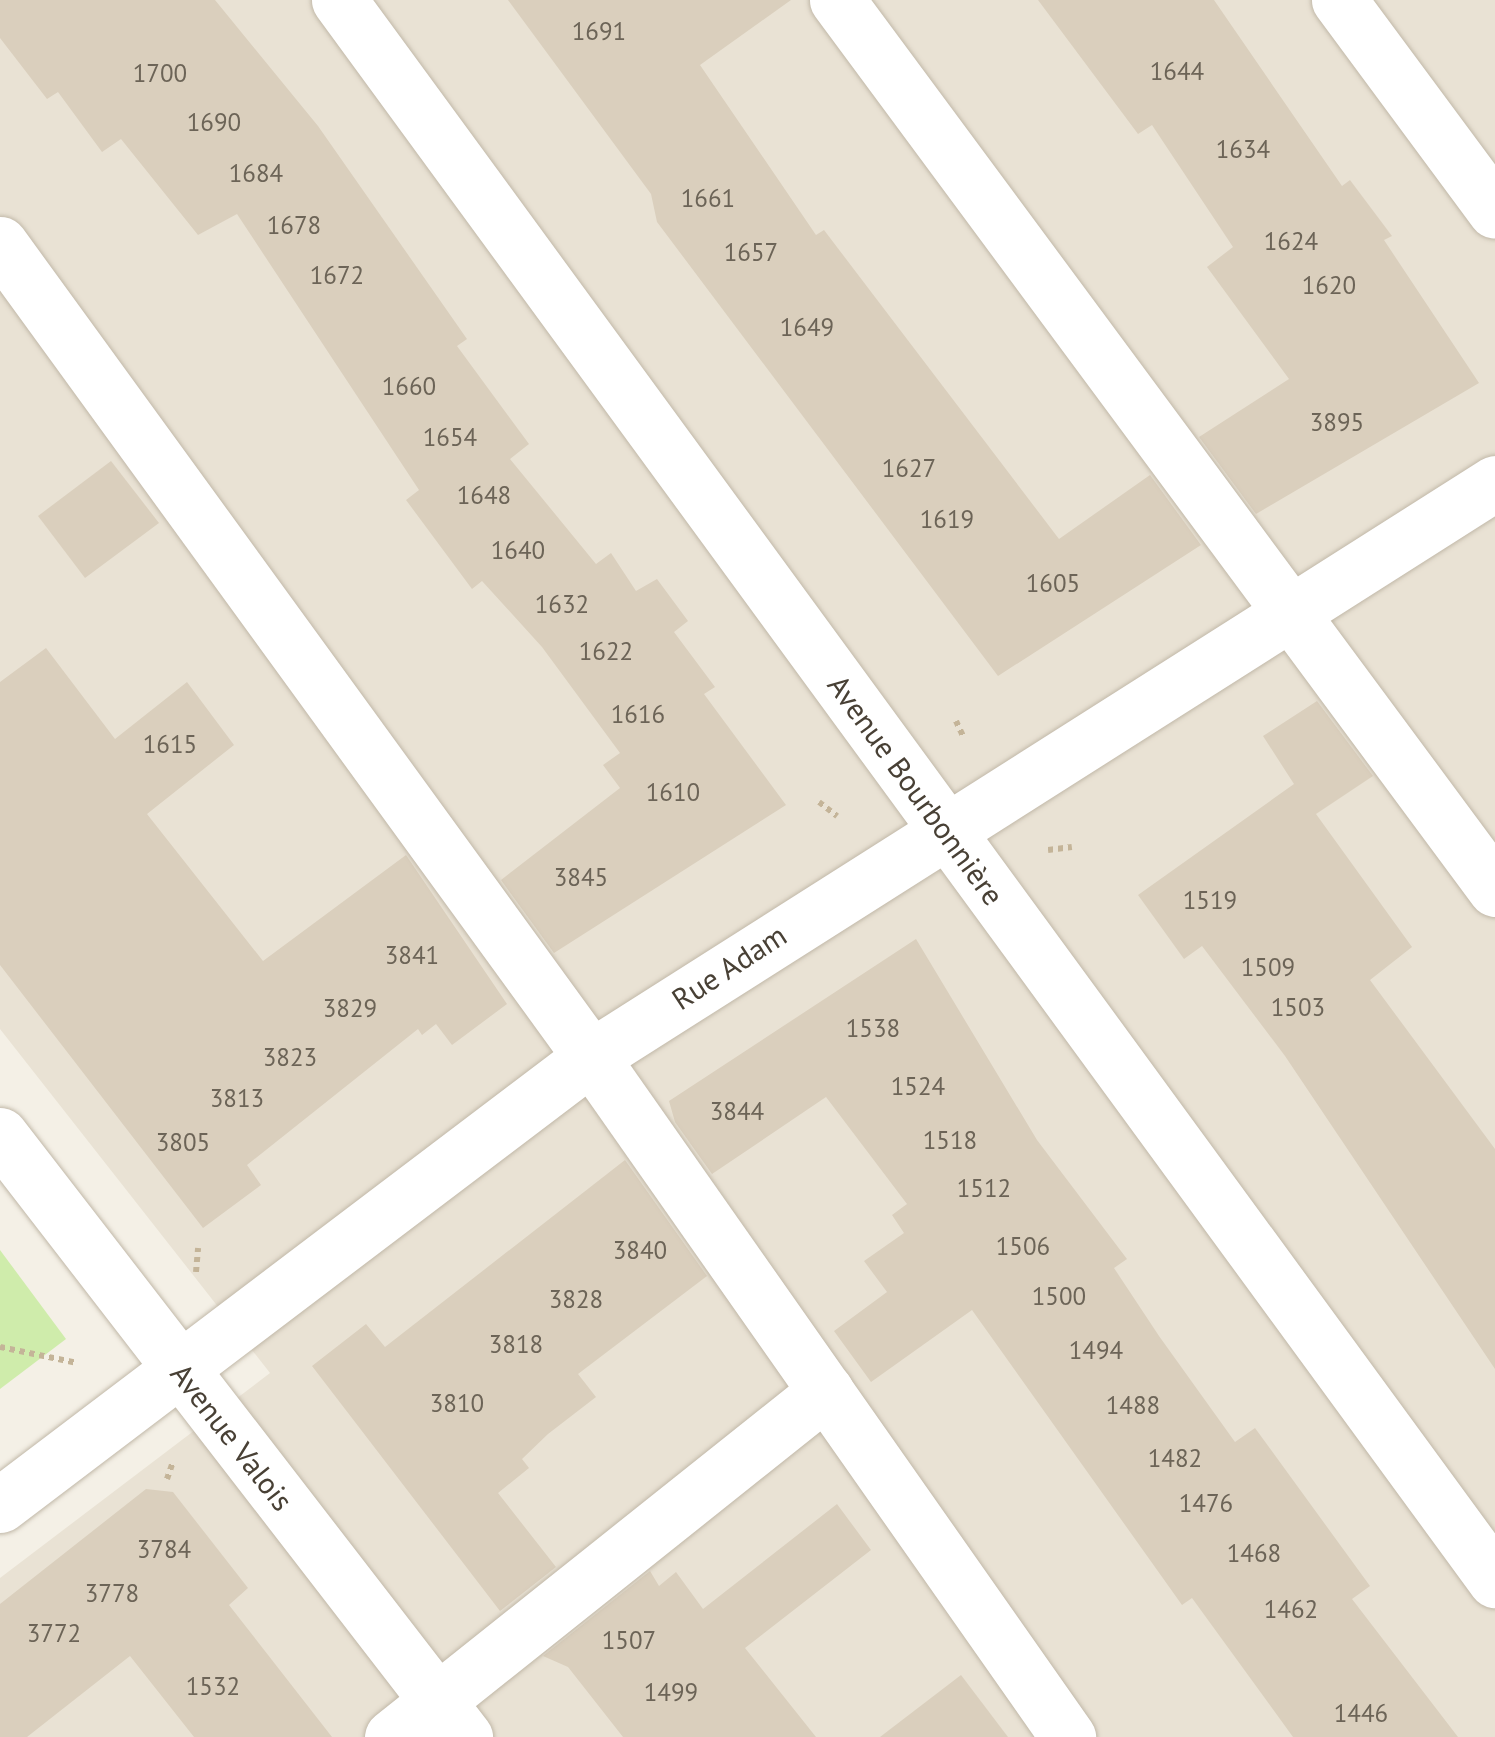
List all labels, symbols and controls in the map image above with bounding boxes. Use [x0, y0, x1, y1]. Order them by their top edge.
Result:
house number: 1691 [572, 16, 626, 46]
house number: 1644 [1150, 56, 1204, 86]
house number: 1700 [133, 58, 187, 88]
house number: 1690 [187, 107, 241, 137]
house number: 1634 [1216, 134, 1270, 164]
house number: 1684 [229, 158, 283, 188]
house number: 1661 [681, 183, 735, 213]
house number: 1678 [267, 210, 321, 240]
house number: 1624 [1264, 226, 1318, 256]
house number: 1657 [724, 237, 778, 267]
house number: 1672 [310, 260, 364, 290]
house number: 1620 [1302, 270, 1356, 300]
house number: 1649 [780, 312, 834, 342]
house number: 1660 [382, 371, 436, 401]
house number: 3895 [1310, 407, 1364, 437]
house number: 1654 [423, 422, 477, 452]
house number: 1627 [882, 453, 936, 483]
house number: 1648 [457, 480, 511, 510]
house number: 1619 [920, 504, 974, 534]
house number: 1640 [491, 535, 545, 565]
house number: 1605 [1026, 568, 1080, 598]
house number: 1632 [535, 589, 589, 619]
house number: 1622 [579, 636, 633, 666]
street label: Avenue Bourbonnière [820, 668, 1012, 912]
house number: 1616 [611, 699, 665, 729]
house number: 1615 [143, 729, 197, 759]
house number: 1610 [646, 777, 700, 807]
house number: 3845 [554, 862, 608, 892]
house number: 1519 [1183, 885, 1237, 915]
street label: Rue Adam [665, 917, 793, 1017]
house number: 3841 [385, 940, 439, 970]
house number: 1509 [1241, 952, 1295, 982]
house number: 1503 [1271, 992, 1325, 1022]
house number: 3829 [323, 993, 377, 1023]
house number: 1538 [846, 1013, 900, 1043]
house number: 3823 [263, 1042, 317, 1072]
house number: 1524 [891, 1071, 945, 1101]
house number: 3813 [210, 1083, 264, 1113]
house number: 3844 [710, 1096, 764, 1126]
house number: 1518 [923, 1125, 977, 1155]
house number: 3805 [156, 1127, 210, 1157]
house number: 1512 [957, 1173, 1011, 1203]
house number: 1506 [996, 1231, 1050, 1261]
house number: 3840 [613, 1235, 667, 1265]
house number: 1500 [1032, 1281, 1086, 1311]
house number: 3828 [549, 1284, 603, 1314]
house number: 3818 [489, 1329, 543, 1359]
house number: 1494 [1069, 1335, 1123, 1365]
street label: Avenue Valois [163, 1356, 301, 1518]
house number: 3810 [430, 1388, 484, 1418]
house number: 1488 [1106, 1390, 1160, 1420]
house number: 1482 [1148, 1443, 1202, 1473]
house number: 1476 [1179, 1488, 1233, 1518]
house number: 3784 [137, 1534, 191, 1564]
house number: 1468 [1227, 1538, 1281, 1568]
house number: 3778 [85, 1578, 139, 1608]
house number: 1462 [1264, 1594, 1318, 1624]
house number: 3772 [27, 1618, 81, 1648]
house number: 1507 [602, 1625, 656, 1655]
house number: 1532 [186, 1671, 240, 1701]
house number: 1499 [644, 1677, 698, 1707]
house number: 1446 [1334, 1698, 1388, 1728]

